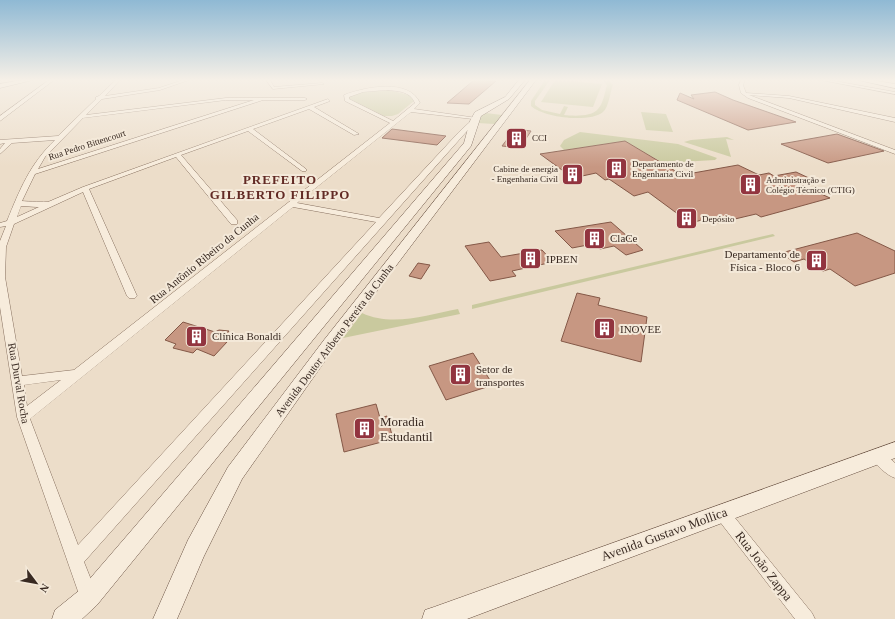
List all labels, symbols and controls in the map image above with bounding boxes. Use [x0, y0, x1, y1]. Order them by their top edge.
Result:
building icon: CCI [504, 125, 530, 151]
street label: Rua Pedro Bittencourt [47, 128, 127, 162]
place label: CCI [532, 133, 547, 143]
building icon: Departamento de Engenharia Civil [604, 156, 630, 182]
place label: Departamento de Engenharia Civil [632, 159, 694, 179]
building icon: Cabine de energia - Engenharia Civil [560, 161, 586, 187]
place label: Cabine de energia - Engenharia Civil [492, 164, 558, 184]
district label: PREFEITO GILBERTO FILIPPO [210, 172, 350, 202]
building icon: Administração e Colégio Técnico (CTIG) [737, 172, 763, 198]
place label: Administração e Colégio Técnico (CTIG) [766, 175, 855, 195]
building icon: Depósito [674, 206, 700, 232]
street label: Rua Antônio Ribeiro da Cunha [147, 210, 261, 306]
place label: Depósito [702, 214, 735, 224]
building icon: ClaCe [582, 225, 608, 251]
place label: ClaCe [610, 232, 638, 244]
building icon: IPBEN [517, 246, 543, 272]
building icon: Departamento de Física - Bloco 6 [803, 247, 829, 273]
place label: Departamento de Física - Bloco 6 [725, 248, 800, 273]
place label: IPBEN [546, 253, 578, 265]
street label: Avenida Doutor Ariberto Pereira da Cunha [273, 261, 396, 419]
building icon: INOVEE [592, 316, 618, 342]
building icon: Clínica Bonaldi [184, 323, 210, 349]
place label: INOVEE [620, 323, 661, 335]
place label: Clínica Bonaldi [212, 330, 281, 342]
street label: Rua Durval Rocha [6, 342, 32, 424]
building icon: Setor de transportes [448, 362, 474, 388]
place label: Setor de transportes [476, 363, 524, 388]
place label: Moradia Estudantil [380, 414, 433, 444]
building icon: Moradia Estudantil [352, 415, 378, 441]
street label: Avenida Gustavo Mollica [599, 504, 729, 564]
street label: Rua João Zappa [732, 528, 796, 604]
north arrow [16, 563, 56, 603]
text: N [37, 582, 52, 595]

